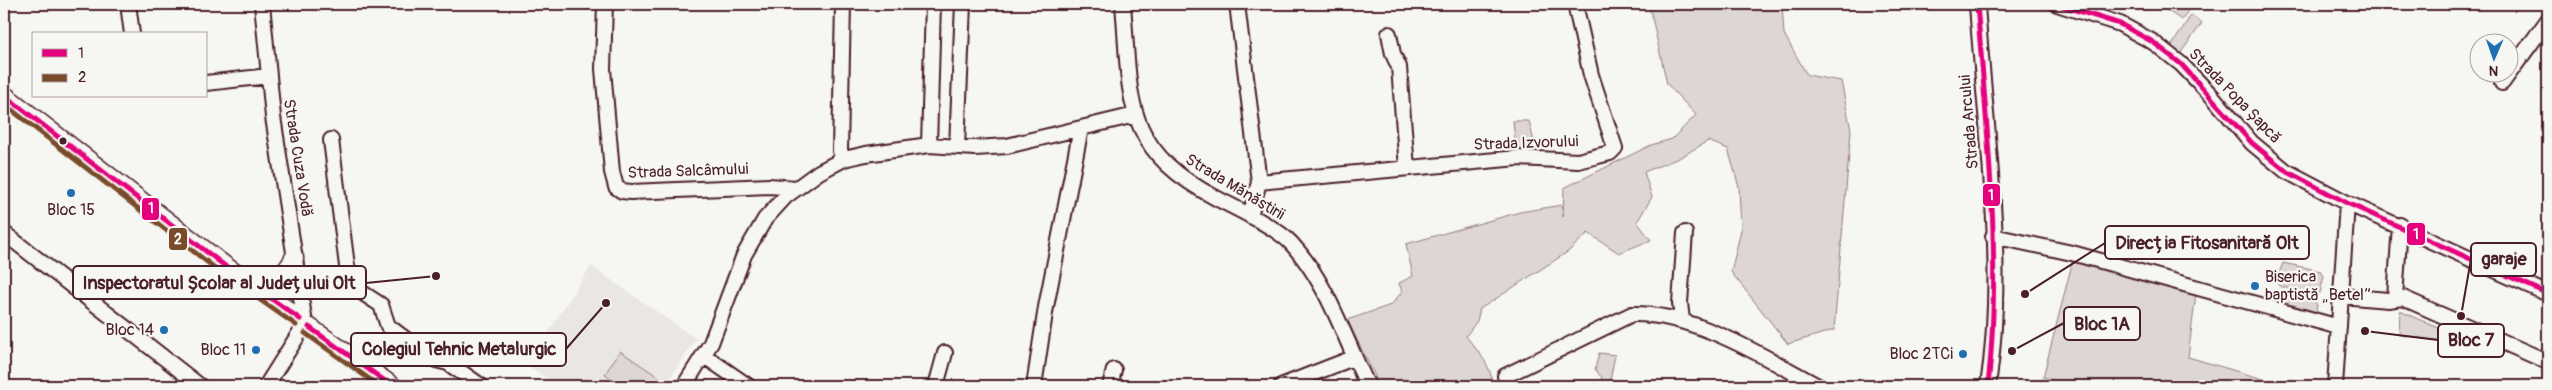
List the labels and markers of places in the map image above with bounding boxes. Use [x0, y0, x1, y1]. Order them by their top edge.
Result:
unlabelled marker [58, 136, 68, 146]
marker: Bloc 15 [65, 187, 77, 199]
place label: Bloc 15 [47, 200, 95, 220]
callout: Direcția Fitosanitară Olt [2105, 226, 2309, 259]
callout: garaje [2471, 243, 2536, 276]
callout: Inspectoratul Școlar al Județului Olt [73, 266, 366, 299]
place label: Biserica baptistă „Betel” [2265, 267, 2371, 305]
marker: Biserica baptistă „Betel” [2249, 280, 2261, 292]
callout: Bloc 1A [2064, 307, 2140, 340]
place label: Bloc 14 [105, 320, 154, 340]
marker: Bloc 14 [158, 324, 170, 336]
callout: Bloc 7 [2438, 324, 2504, 357]
callout: Colegiul Tehnic Metalurgic [351, 333, 566, 366]
place label: Bloc 11 [200, 340, 246, 360]
marker: Bloc 11 [250, 344, 262, 356]
place label: Bloc 2TCi [1889, 344, 1953, 364]
marker: Bloc 2TCi [1957, 348, 1969, 360]

